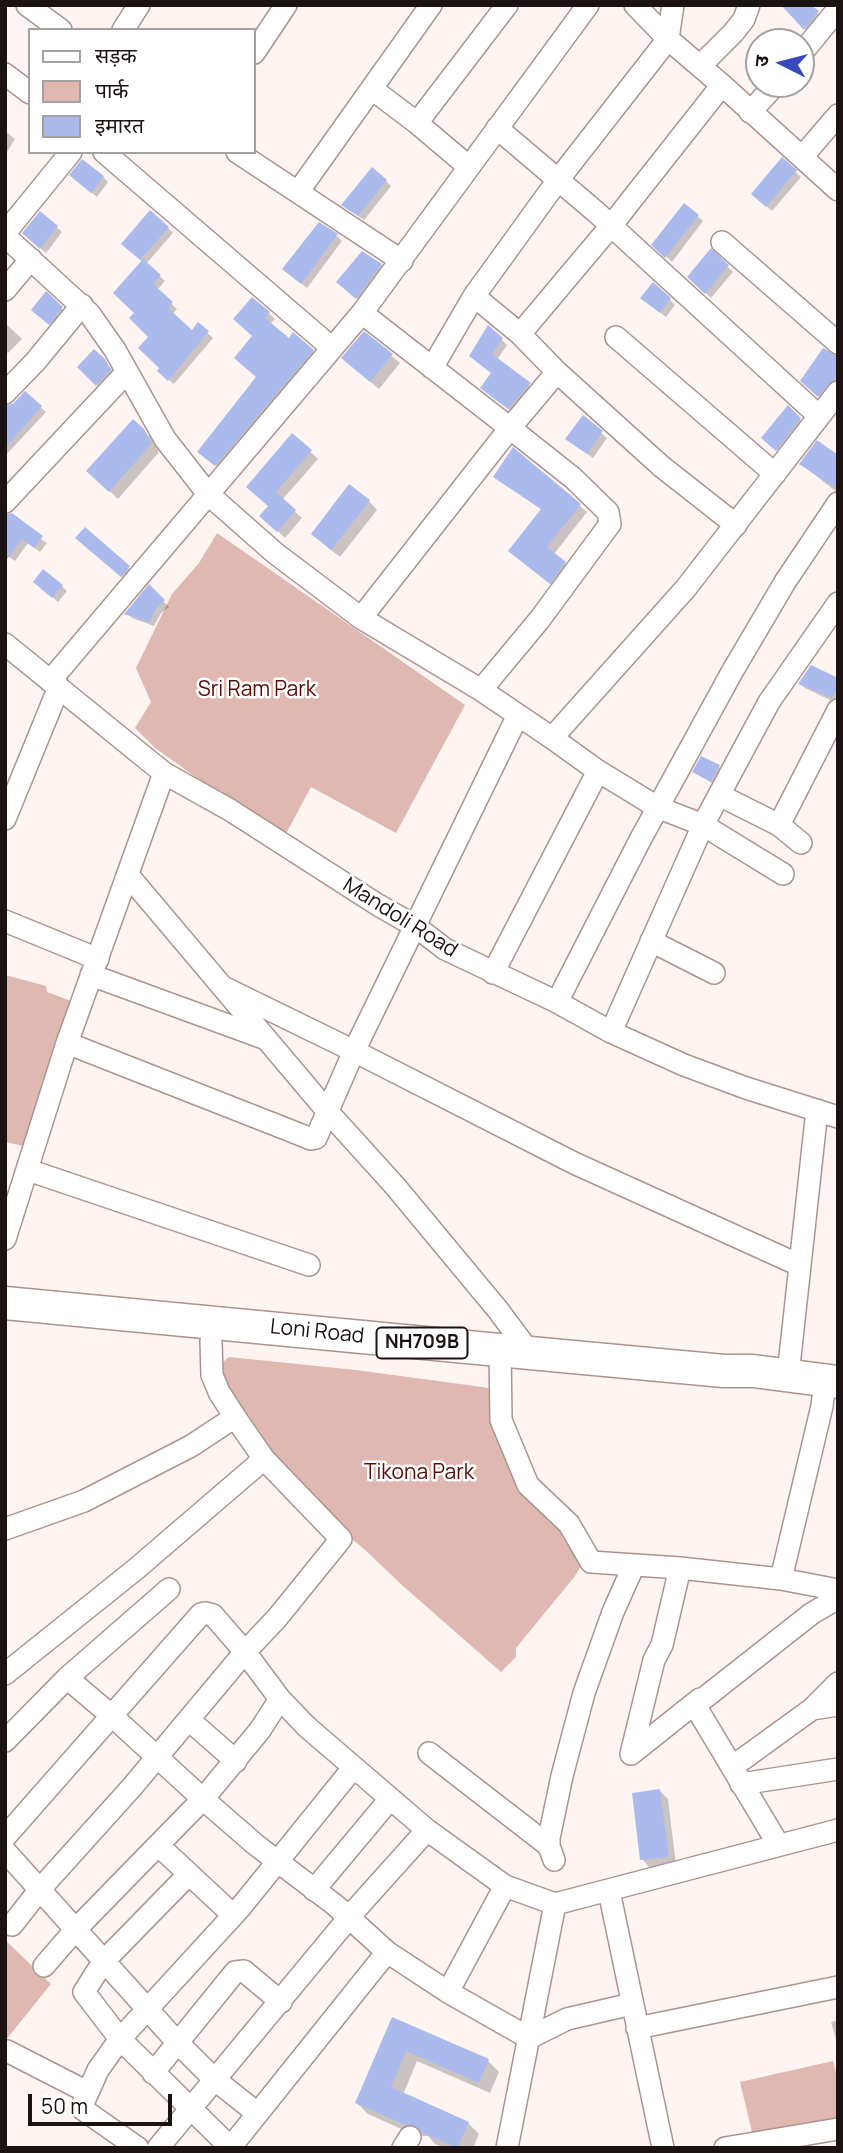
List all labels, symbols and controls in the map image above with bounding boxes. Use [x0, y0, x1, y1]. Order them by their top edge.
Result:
legend [28, 28, 256, 154]
north arrow [745, 28, 815, 98]
text: सड़क [95, 41, 137, 69]
text: उ [748, 54, 775, 68]
text: पार्क [95, 76, 129, 104]
text: इमारत [95, 111, 144, 139]
park label: Sri Ram Park [198, 677, 316, 703]
street label: Mandoli Road [338, 873, 462, 963]
street label: Loni Road [269, 1315, 365, 1349]
road number: NH709B [376, 1328, 467, 1358]
park label: Tikona Park [364, 1460, 474, 1486]
scale bar [32, 2080, 175, 2124]
text: 50 m [41, 2092, 88, 2120]

